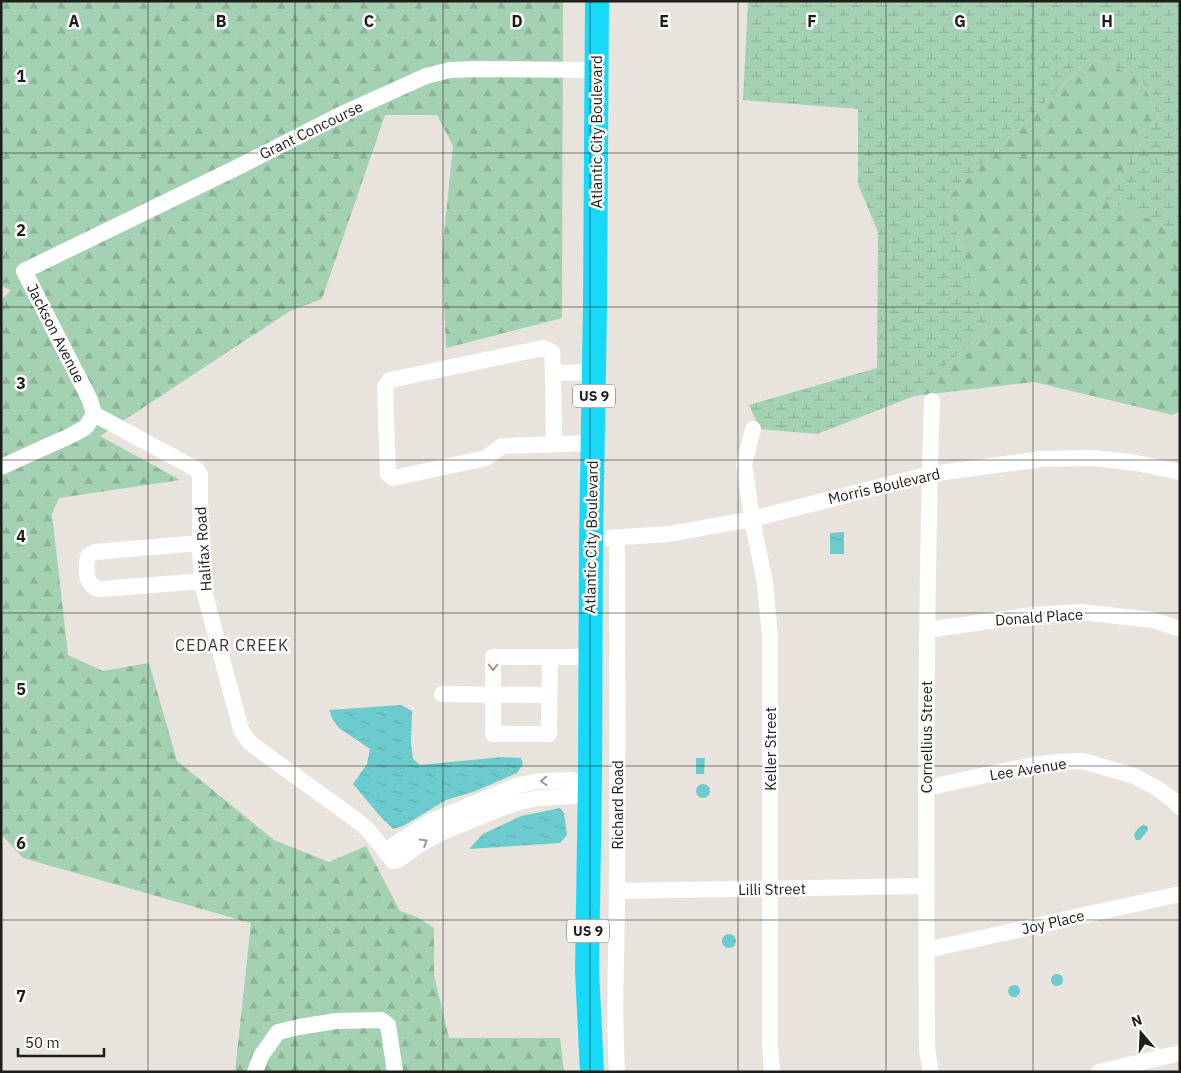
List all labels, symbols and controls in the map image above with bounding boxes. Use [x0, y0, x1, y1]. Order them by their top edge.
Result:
text: A [69, 11, 80, 31]
text: B [216, 11, 227, 31]
text: C [364, 11, 374, 31]
text: D [511, 11, 523, 31]
text: E [659, 11, 669, 31]
text: F [807, 11, 817, 31]
text: G [954, 11, 966, 31]
text: H [1101, 11, 1113, 31]
street label: Atlantic City Boulevard [587, 55, 606, 209]
text: 1 [16, 66, 26, 86]
street label: Grant Concourse [256, 97, 366, 163]
text: 2 [16, 220, 26, 240]
street label: Jackson Avenue [23, 280, 89, 386]
text: 3 [16, 373, 26, 393]
road number: US 9 [573, 384, 615, 408]
street label: Atlantic City Boulevard [580, 460, 602, 614]
street label: Morris Boulevard [826, 464, 942, 508]
street label: Halifax Road [191, 506, 215, 592]
text: 4 [16, 526, 26, 546]
street label: Donald Place [994, 604, 1084, 630]
district label: CEDAR CREEK [175, 635, 289, 655]
one-way arrow [488, 664, 498, 671]
text: 5 [16, 679, 26, 699]
street label: Cornellius Street [917, 681, 936, 793]
street label: Keller Street [761, 707, 780, 791]
street label: Lee Avenue [988, 754, 1068, 784]
street label: Richard Road [608, 760, 627, 850]
one-way arrow [540, 775, 548, 786]
text: 6 [16, 833, 26, 853]
one-way arrow [419, 839, 428, 849]
street label: Lilli Street [738, 879, 806, 899]
street label: Joy Place [1020, 906, 1086, 938]
road number: US 9 [567, 919, 609, 942]
text: 7 [16, 986, 26, 1006]
north arrow [1116, 1008, 1166, 1058]
text: N [1129, 1011, 1144, 1031]
scale bar [18, 1026, 104, 1058]
text: 50 m [25, 1033, 60, 1052]

